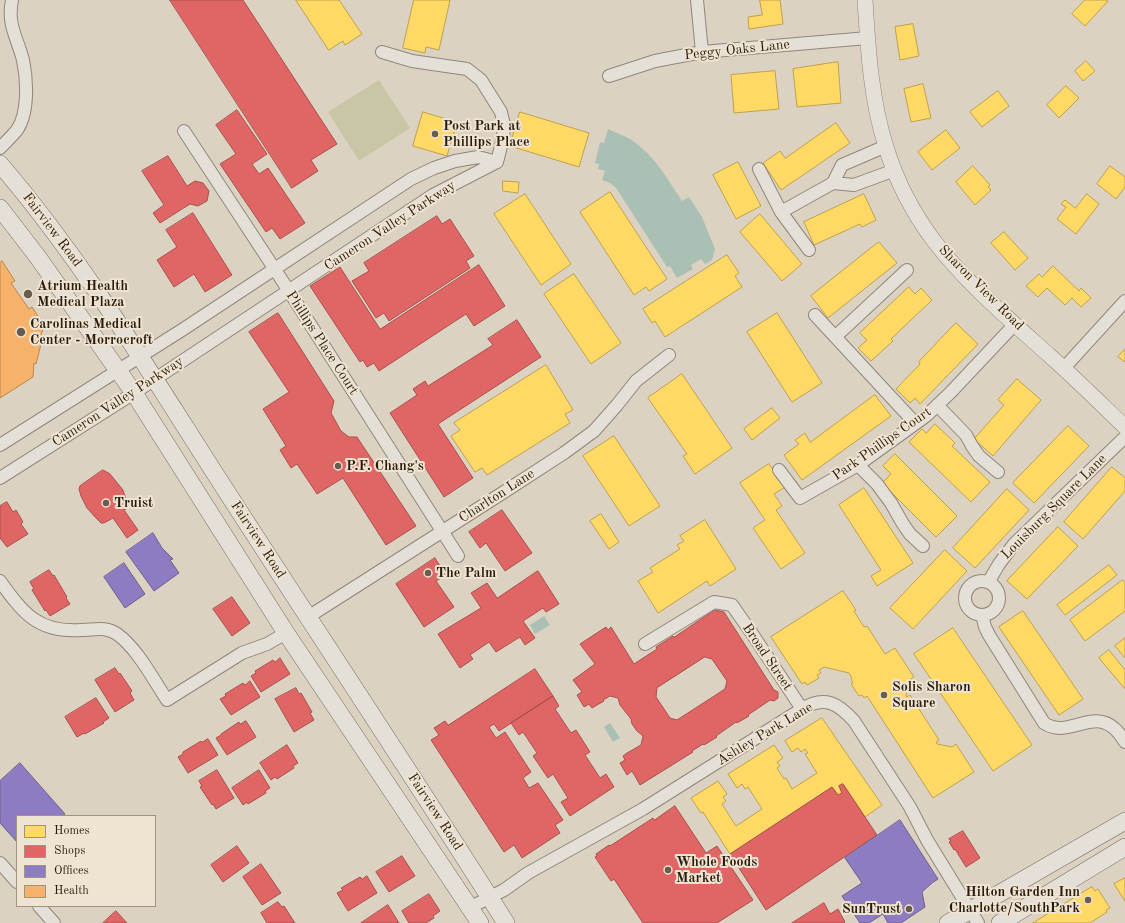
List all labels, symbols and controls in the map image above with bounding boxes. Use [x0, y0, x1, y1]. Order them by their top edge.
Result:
street label: Peggy Oaks Lane [683, 36, 791, 64]
place label: Post Park at Phillips Place [443, 118, 530, 150]
marker: Post Park at Phillips Place [430, 129, 440, 139]
street label: Cameron Valley Parkway [321, 177, 459, 275]
street label: Fairview Road [19, 190, 85, 270]
street label: Sharon View Road [935, 242, 1027, 334]
place label: Atrium Health Medical Plaza [37, 278, 128, 310]
marker: Atrium Health Medical Plaza [22, 288, 34, 300]
street label: Phillips Place Court [282, 288, 362, 398]
place label: Carolinas Medical Center - Morrocroft [30, 316, 153, 348]
marker: Carolinas Medical Center - Morrocroft [15, 326, 27, 338]
street label: Cameron Valley Parkway [49, 353, 187, 451]
street label: Park Phillips Court [829, 404, 935, 484]
street label: Louisburg Square Lane [998, 451, 1110, 563]
place label: P.F. Chang's [346, 458, 424, 474]
marker: P.F. Chang's [333, 461, 343, 471]
street label: Charlton Lane [456, 465, 538, 527]
place label: Truist [114, 495, 153, 511]
marker: Truist [101, 498, 111, 508]
street label: Fairview Road [227, 498, 289, 582]
place label: The Palm [436, 565, 496, 581]
marker: The Palm [423, 568, 433, 578]
street label: Broad Street [738, 620, 796, 694]
place label: Solis Sharon Square [892, 679, 971, 712]
marker: Solis Sharon Square [879, 690, 889, 700]
street label: Ashley Park Lane [714, 699, 816, 769]
street label: Fairview Road [404, 770, 466, 854]
legend [16, 815, 156, 907]
text: Homes [54, 825, 90, 837]
text: Shops [54, 845, 85, 857]
place label: Whole Foods Market [676, 854, 757, 886]
text: Offices [54, 865, 89, 877]
marker: Whole Foods Market [663, 865, 673, 875]
place label: Hilton Garden Inn Charlotte/SouthPark [949, 884, 1080, 916]
text: Health [54, 885, 89, 897]
marker: Hilton Garden Inn Charlotte/SouthPark [1083, 895, 1093, 905]
place label: SunTrust [842, 901, 901, 917]
marker: SunTrust [904, 904, 914, 914]

